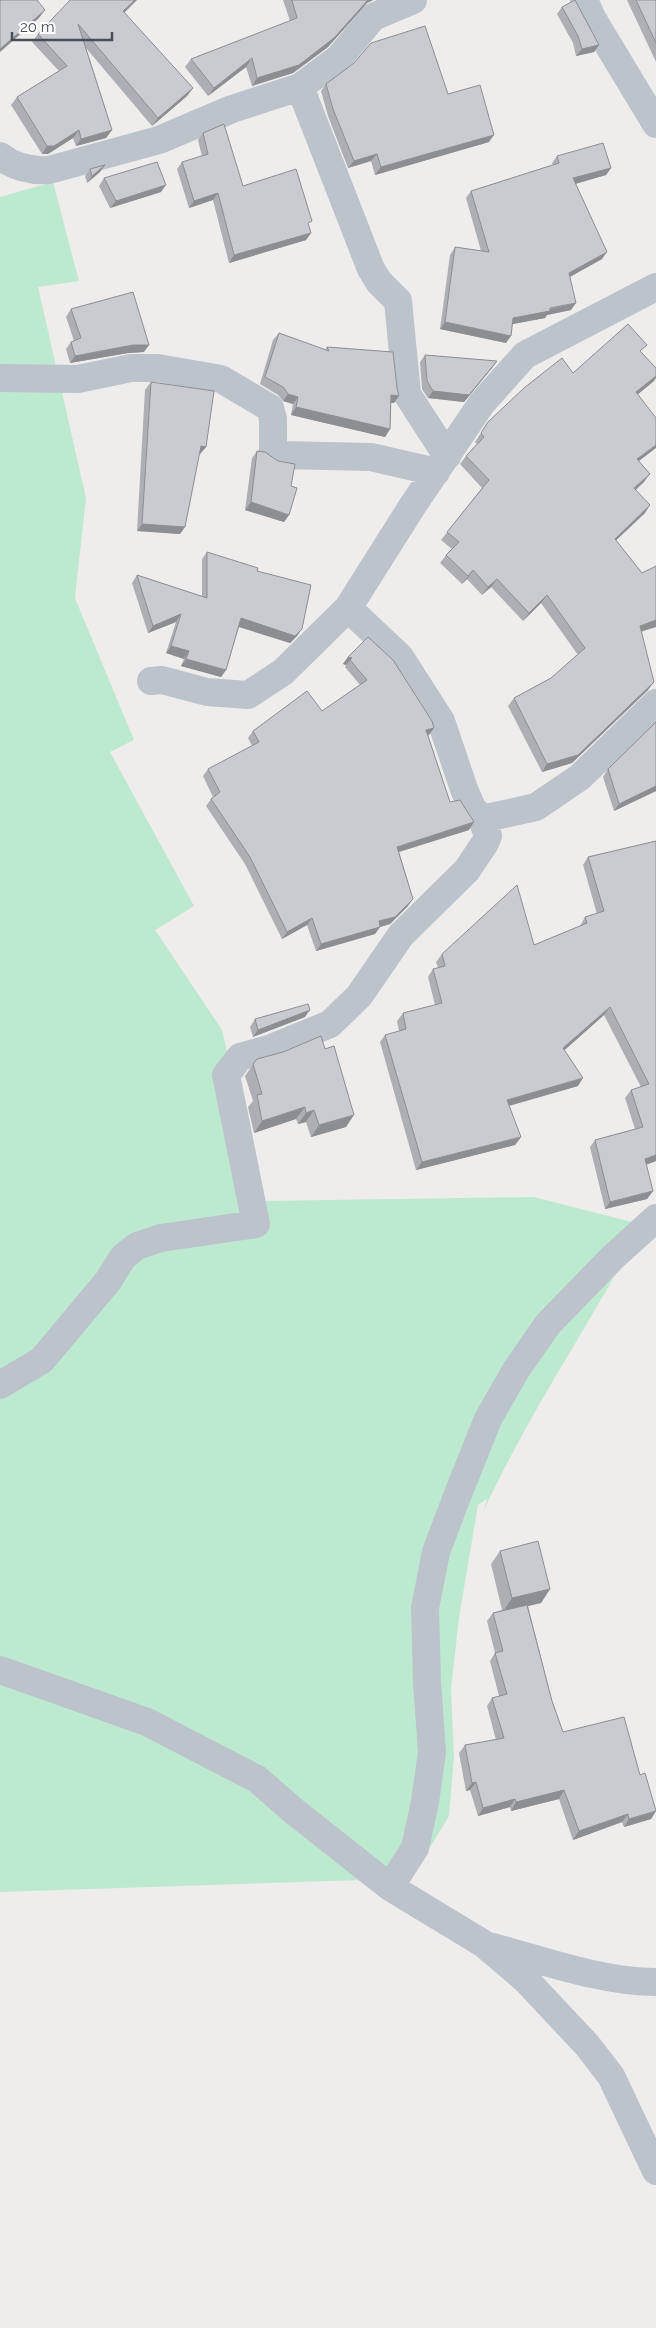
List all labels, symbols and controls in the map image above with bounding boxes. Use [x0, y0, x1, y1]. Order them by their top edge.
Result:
scale bar [12, 10, 112, 42]
text: 20 m [20, 18, 55, 36]

